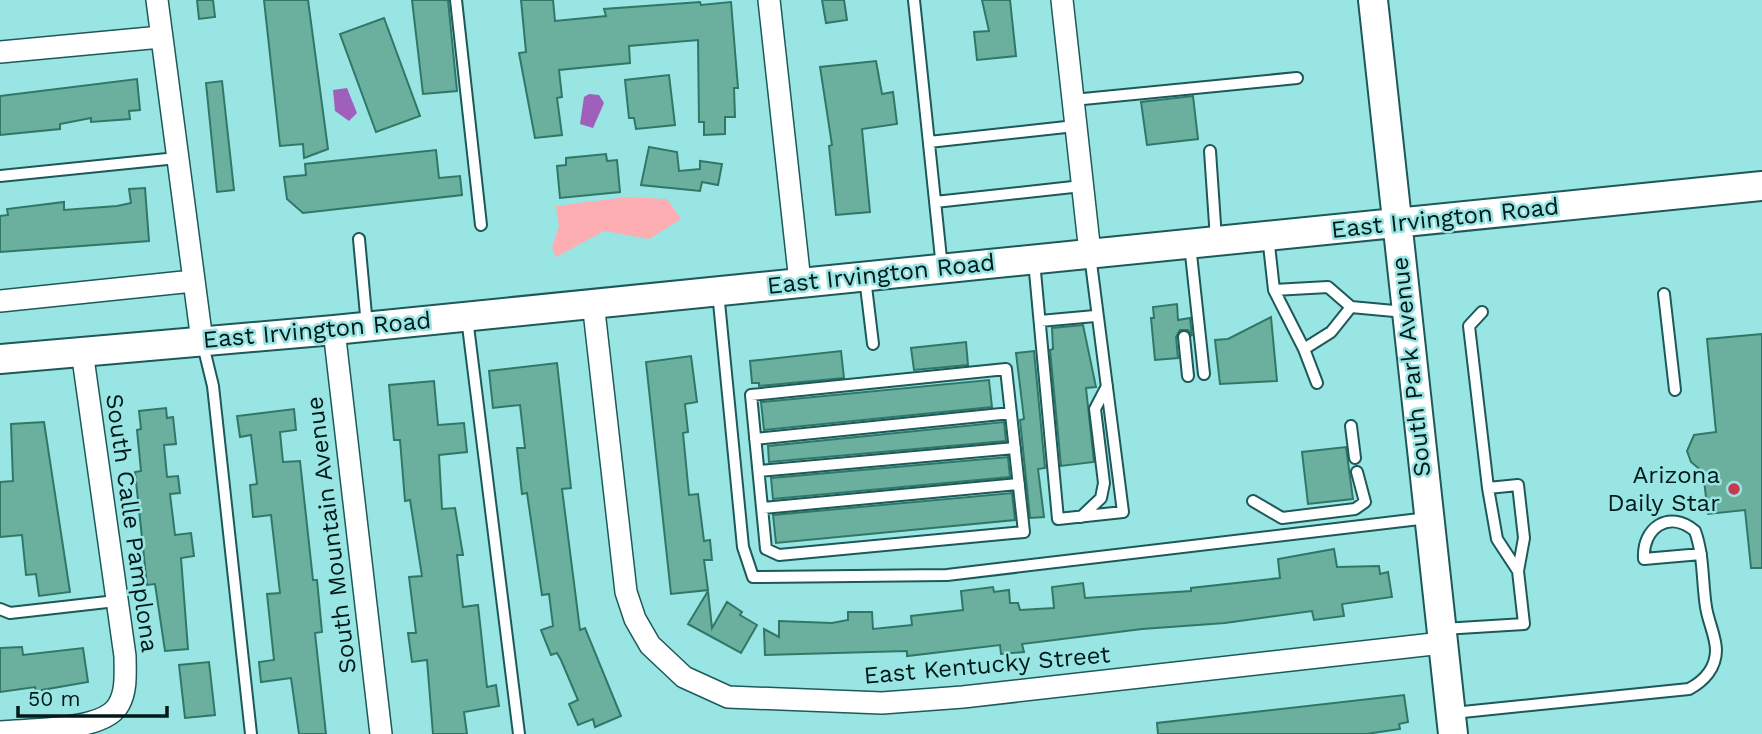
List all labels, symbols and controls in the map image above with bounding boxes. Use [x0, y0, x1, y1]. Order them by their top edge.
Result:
street label: East Irvington Road [1330, 192, 1560, 244]
street label: East Irvington Road [766, 248, 996, 300]
street label: South Park Avenue [1386, 256, 1436, 478]
street label: East Irvington Road [202, 306, 432, 354]
street label: South Calle Pamplona [100, 392, 164, 654]
street label: South Mountain Avenue [300, 395, 362, 675]
place label: Arizona Daily Star [1607, 461, 1720, 517]
marker: Arizona Daily Star [1726, 481, 1742, 497]
street label: East Kentucky Street [863, 640, 1111, 690]
scale bar [18, 674, 166, 718]
text: 50 m [28, 686, 80, 711]

